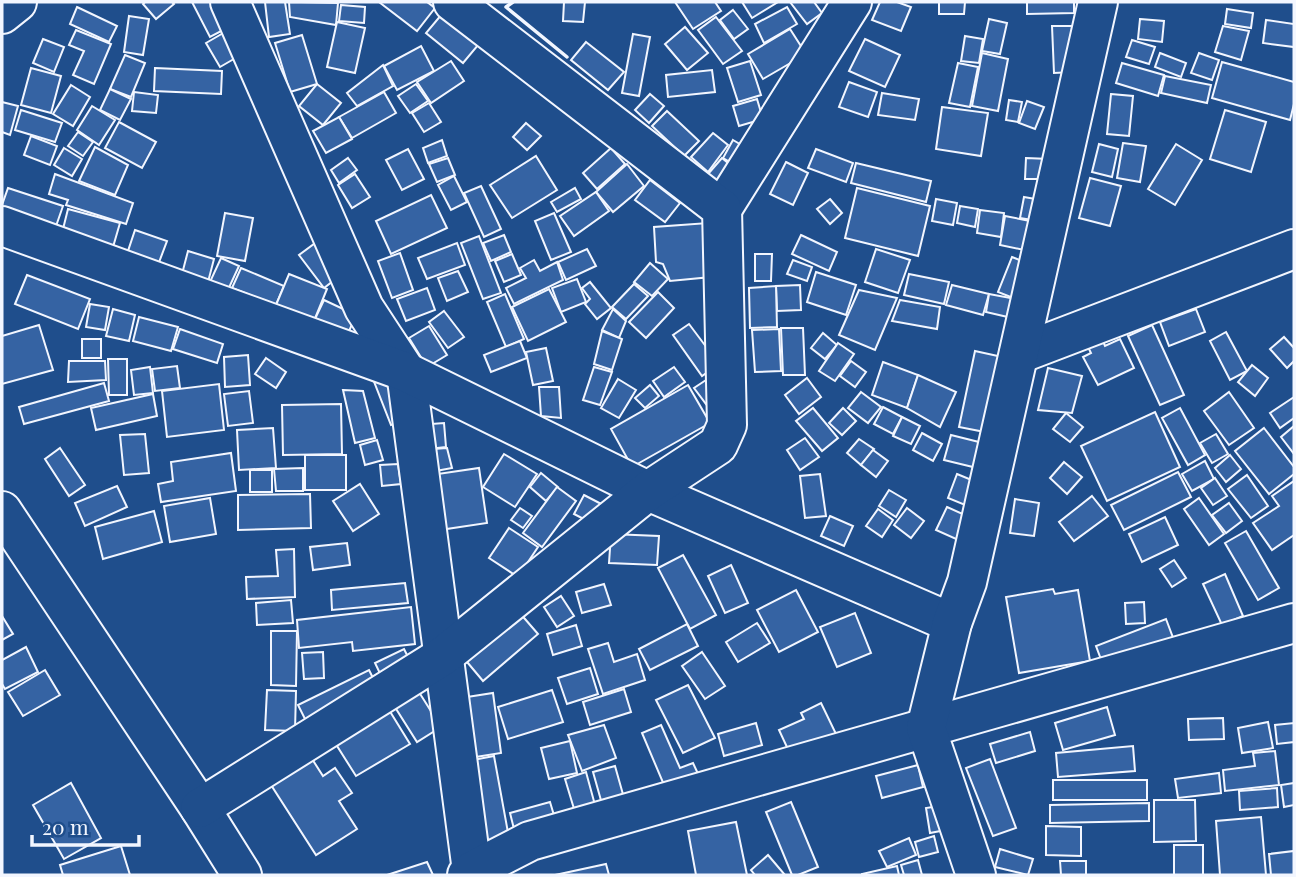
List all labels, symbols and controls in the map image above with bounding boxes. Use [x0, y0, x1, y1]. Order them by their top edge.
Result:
scale bar [32, 804, 138, 848]
text: 20 m [42, 812, 89, 840]

